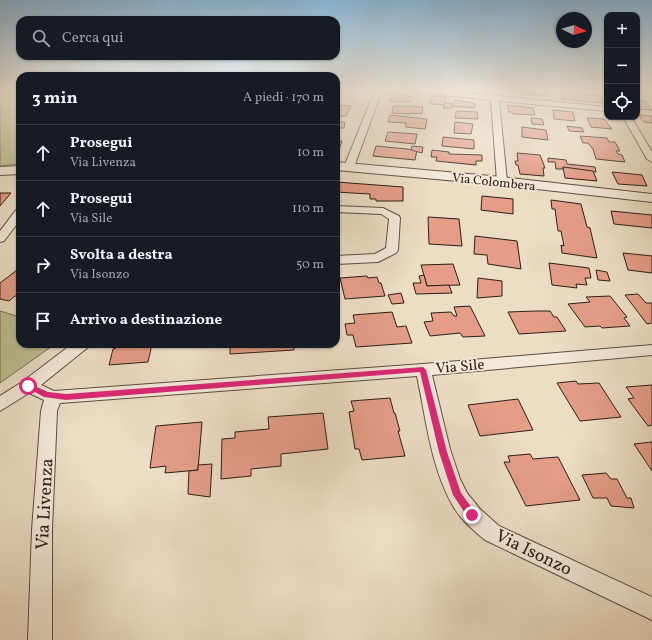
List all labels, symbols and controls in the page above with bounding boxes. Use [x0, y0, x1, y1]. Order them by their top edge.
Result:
north arrow [556, 12, 592, 48]
map controls [604, 12, 640, 120]
button: + [604, 12, 640, 48]
search box [16, 16, 340, 60]
icon: search [30, 27, 52, 49]
text: Cerca qui [62, 28, 124, 49]
button: − [604, 48, 640, 84]
button: locate [604, 84, 640, 120]
text: 3 min [32, 87, 78, 110]
text: A piedi · 170 m [243, 89, 324, 107]
text: Prosegui [70, 133, 133, 154]
icon: ahead [32, 142, 54, 164]
text: 10 m [297, 144, 324, 162]
text: Via Livenza [70, 154, 136, 172]
street label: Via Colombera [451, 170, 537, 196]
text: Prosegui [70, 189, 133, 210]
icon: ahead [32, 198, 54, 220]
text: 110 m [292, 200, 324, 218]
text: Via Sile [70, 210, 112, 228]
text: Svolta a destra [70, 245, 173, 266]
icon: right [32, 254, 54, 276]
text: 50 m [296, 256, 324, 274]
text: Via Isonzo [70, 266, 130, 284]
icon: arrive [32, 310, 54, 332]
text: Arrivo a destinazione [70, 310, 222, 331]
street label: Via Sile [435, 355, 485, 380]
route start [19, 377, 37, 395]
street label: Via Livenza [31, 458, 60, 550]
route end [463, 506, 481, 524]
street label: Via Isonzo [491, 524, 576, 583]

